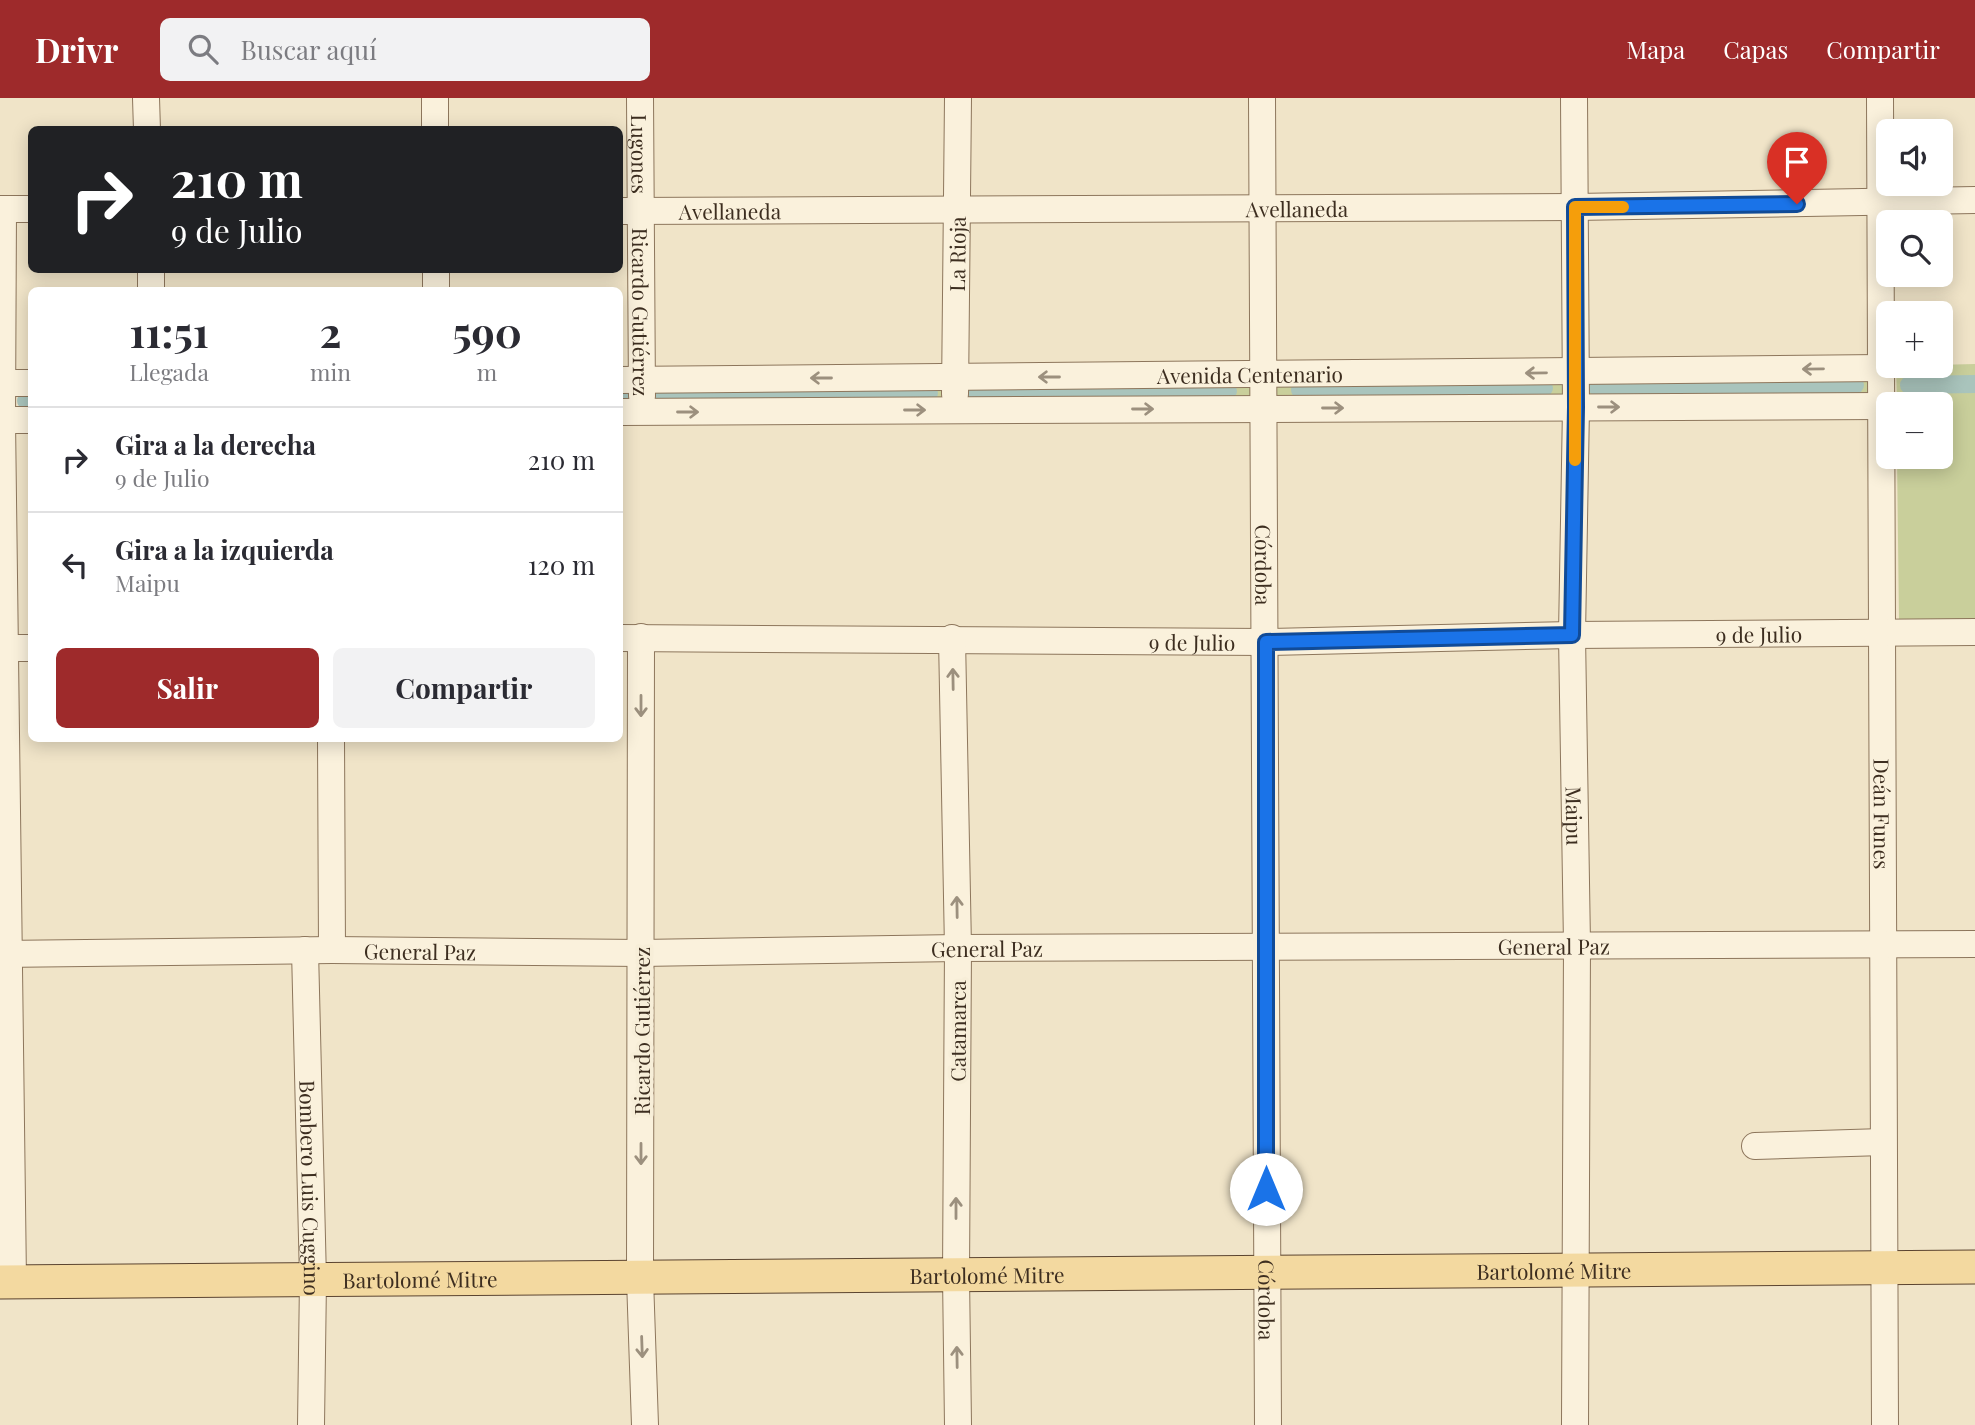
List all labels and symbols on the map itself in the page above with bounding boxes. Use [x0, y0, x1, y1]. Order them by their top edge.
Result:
street label: Lugones [626, 114, 655, 194]
pin [1767, 132, 1827, 204]
street label: Avellaneda [1245, 194, 1349, 222]
street label: Avellaneda [678, 196, 782, 225]
street label: La Rioja [942, 216, 971, 292]
street label: Ricardo Gutiérrez [627, 228, 656, 396]
street label: Avenida Centenario [1156, 359, 1343, 389]
one-way arrow [1801, 362, 1824, 376]
one-way arrow [1525, 366, 1548, 380]
one-way arrow [1037, 370, 1060, 384]
one-way arrow [810, 371, 833, 385]
one-way arrow [1597, 400, 1620, 414]
one-way arrow [1321, 401, 1344, 415]
one-way arrow [1131, 402, 1154, 416]
one-way arrow [903, 403, 926, 417]
one-way arrow [676, 405, 699, 419]
street label: Córdoba [1250, 524, 1278, 606]
street label: 9 de Julio [1716, 619, 1802, 648]
street label: 9 de Julio [1149, 627, 1235, 656]
one-way arrow [946, 668, 960, 691]
one-way arrow [634, 694, 648, 717]
street label: Deán Funes [1868, 759, 1897, 869]
street label: Maipu [1560, 786, 1589, 846]
one-way arrow [950, 895, 964, 918]
street label: General Paz [1498, 931, 1610, 960]
street label: General Paz [931, 934, 1043, 962]
street label: General Paz [364, 936, 476, 965]
street label: Ricardo Gutiérrez [627, 947, 655, 1115]
street label: Catamarca [943, 980, 971, 1082]
street label: Bombero Luis Cuggino [294, 1080, 327, 1296]
one-way arrow [634, 1142, 648, 1165]
position arrow [1229, 1152, 1303, 1226]
one-way arrow [949, 1196, 963, 1219]
street label: Bartolomé Mitre [1476, 1256, 1632, 1285]
street label: Córdoba [1253, 1259, 1282, 1341]
street label: Bartolomé Mitre [909, 1260, 1065, 1289]
street label: Bartolomé Mitre [342, 1264, 498, 1293]
one-way arrow [636, 1335, 649, 1358]
one-way arrow [950, 1346, 964, 1369]

